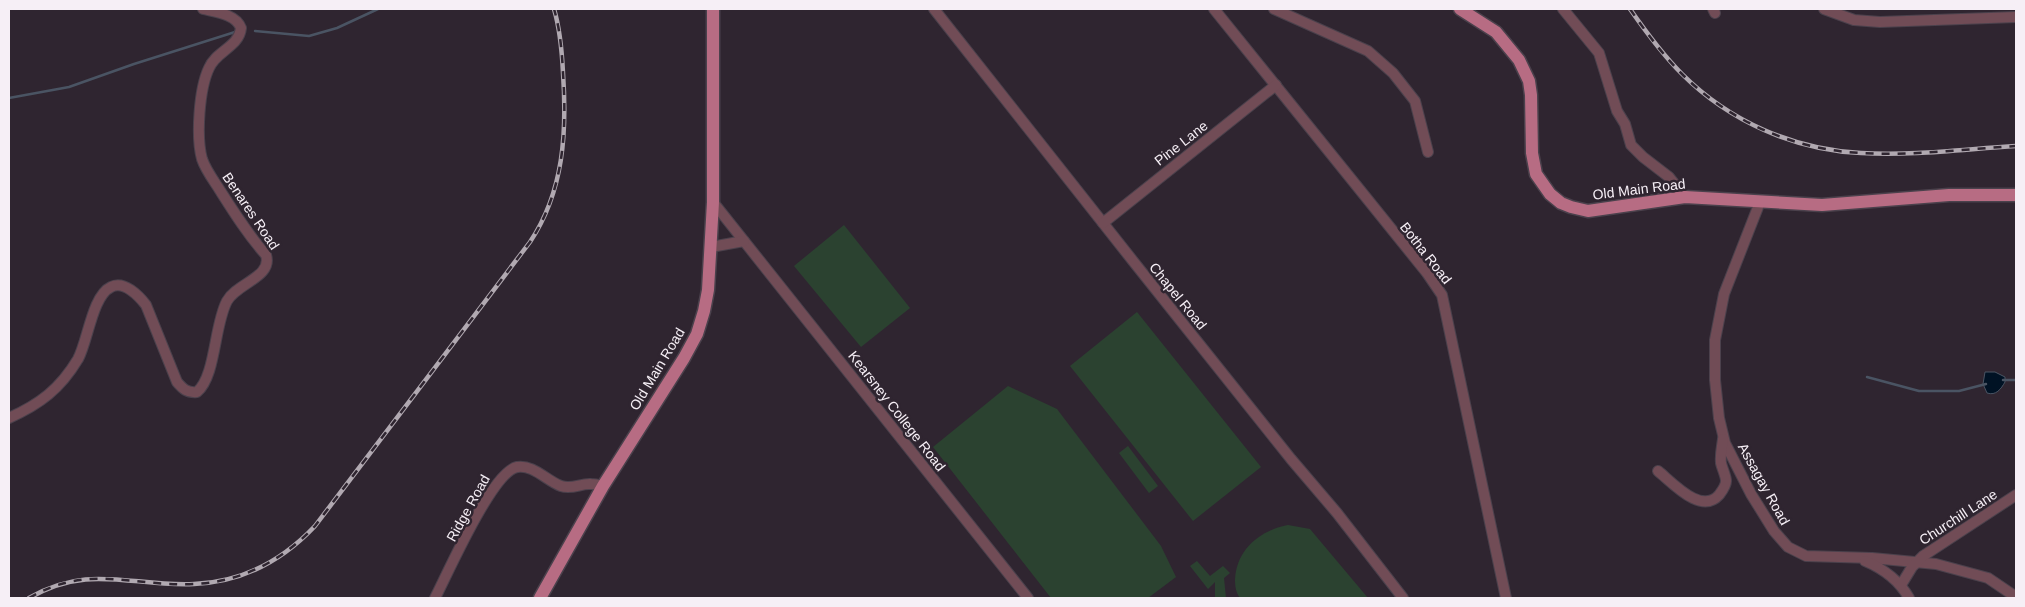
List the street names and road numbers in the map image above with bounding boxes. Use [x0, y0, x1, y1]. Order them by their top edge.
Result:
street label: Pine Lane [1151, 117, 1211, 169]
street label: Benares Road [219, 169, 283, 253]
street label: Old Main Road [1592, 175, 1686, 203]
street label: Botha Road [1397, 219, 1455, 287]
street label: Chapel Road [1146, 259, 1210, 333]
street label: Old Main Road [626, 325, 688, 413]
street label: Kearsney College Road [845, 348, 949, 474]
street label: Assagay Road [1735, 440, 1793, 528]
street label: Ridge Road [443, 472, 493, 544]
street label: Churchill Lane [1916, 486, 2000, 548]

